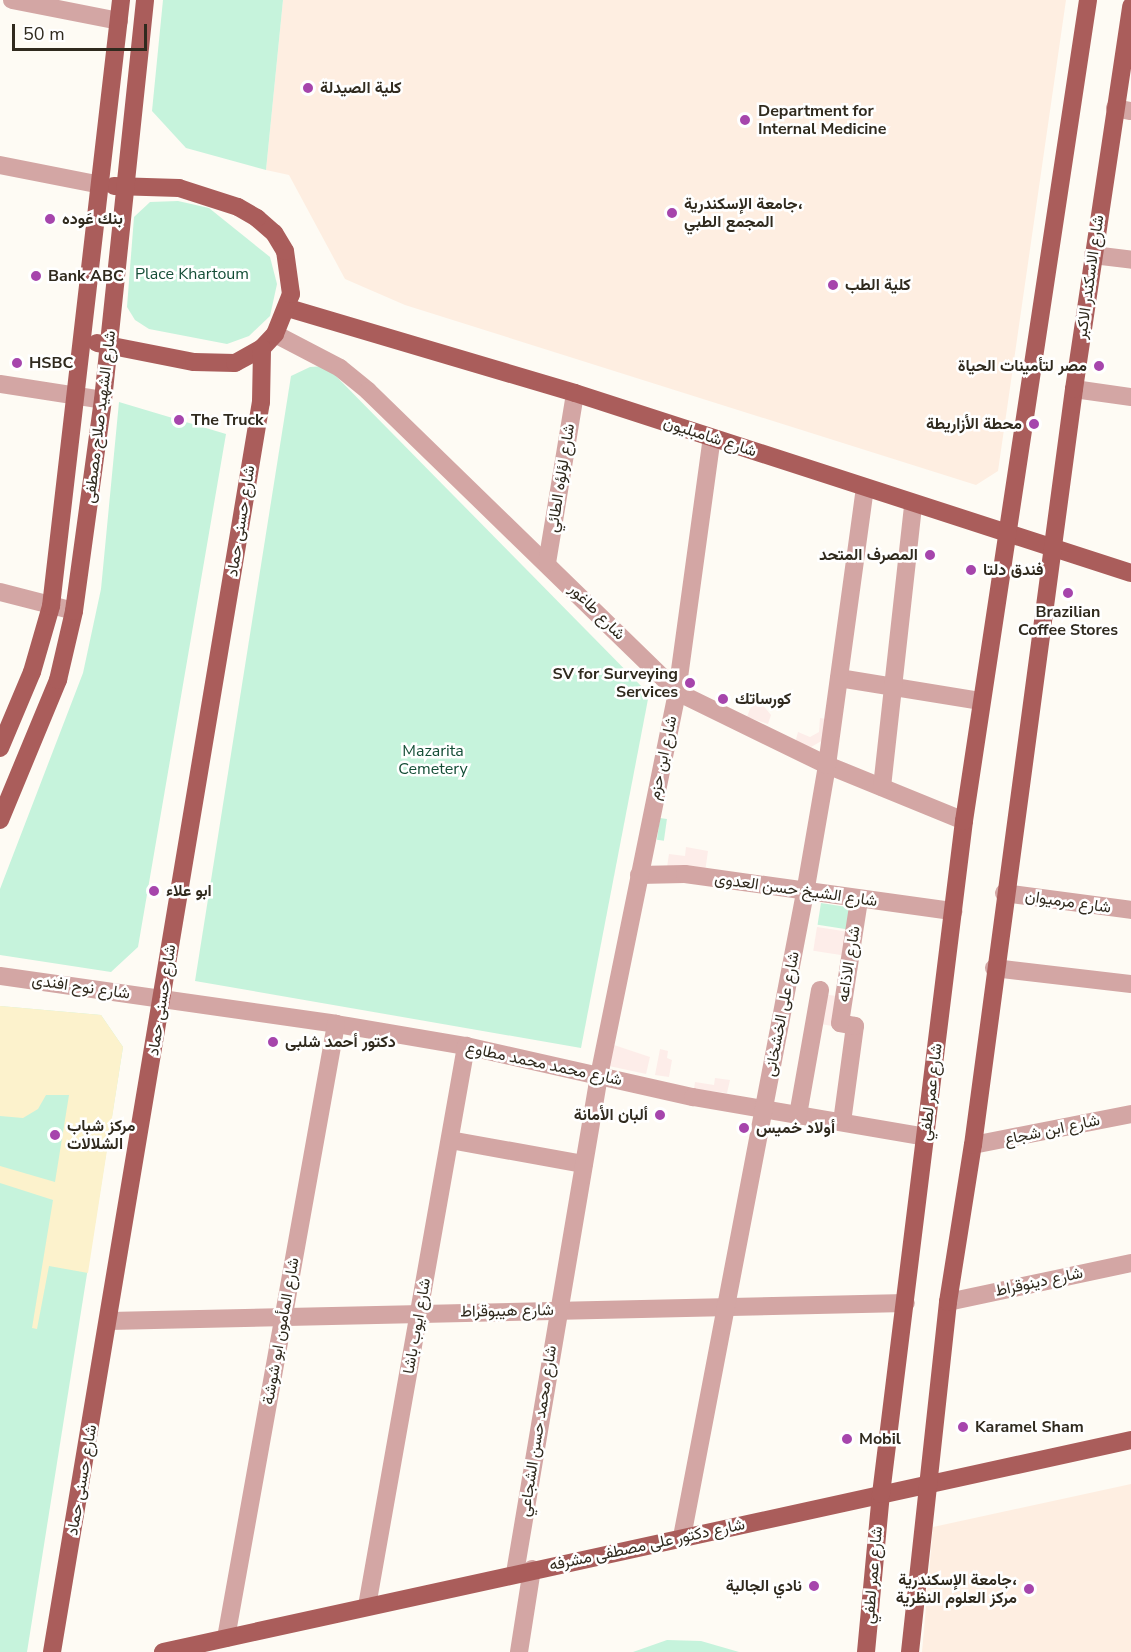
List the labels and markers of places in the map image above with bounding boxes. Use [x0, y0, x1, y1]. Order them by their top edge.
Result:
place label: كلية الصيدلة [320, 78, 401, 98]
marker: كلية الصيدلة [301, 81, 315, 95]
place label: Department for Internal Medicine [758, 101, 886, 139]
marker: Department for Internal Medicine [736, 111, 754, 129]
place label: جامعة الإسكندرية، المجمع الطبي [684, 194, 803, 232]
marker: جامعة الإسكندرية، المجمع الطبي [665, 206, 679, 220]
place label: بنك عَوده [62, 209, 123, 229]
marker: بنك عَوده [43, 212, 57, 226]
place label: Bank ABC [48, 266, 124, 286]
marker: Bank ABC [29, 269, 43, 283]
place label: كلية الطب [845, 275, 911, 295]
marker: كلية الطب [826, 278, 840, 292]
place label: HSBC [29, 353, 73, 373]
marker: HSBC [10, 356, 24, 370]
place label: مصر لتأمينات الحياة [958, 356, 1087, 376]
marker: مصر لتأمينات الحياة [1092, 359, 1106, 373]
place label: The Truck [191, 410, 264, 430]
marker: The Truck [172, 413, 186, 427]
place label: محطة الأزاريطة [926, 414, 1022, 434]
marker: محطة الأزاريطة [1027, 417, 1041, 431]
place label: المصرف المتحد [819, 545, 918, 565]
marker: المصرف المتحد [923, 548, 937, 562]
place label: فندق دلتا [983, 560, 1044, 580]
marker: فندق دلتا [964, 563, 978, 577]
marker: Brazilian Coffee Stores [1061, 586, 1075, 600]
place label: Brazilian Coffee Stores [1018, 602, 1118, 640]
place label: SV for Surveying Services [553, 664, 678, 702]
marker: SV for Surveying Services [683, 676, 697, 690]
place label: كورساتك [735, 689, 791, 709]
marker: كورساتك [716, 692, 730, 706]
place label: ابو علاء [166, 881, 212, 901]
marker: ابو علاء [147, 884, 161, 898]
place label: دكتور أحمد شلبى [285, 1032, 396, 1052]
marker: دكتور أحمد شلبى [266, 1035, 280, 1049]
place label: ألبان الأمانة [574, 1105, 648, 1125]
marker: ألبان الأمانة [653, 1108, 667, 1122]
place label: مركز شباب الشلالات [67, 1116, 135, 1154]
place label: أولاد خميس [756, 1118, 835, 1138]
marker: أولاد خميس [737, 1121, 751, 1135]
marker: مركز شباب الشلالات [48, 1128, 62, 1142]
place label: Karamel Sham [975, 1417, 1084, 1437]
marker: Karamel Sham [956, 1420, 970, 1434]
place label: Mobil [859, 1429, 901, 1449]
marker: Mobil [840, 1432, 854, 1446]
place label: جامعة الإسكندرية، مركز العلوم النظرية [896, 1570, 1017, 1608]
place label: نادي الجالية [726, 1576, 802, 1596]
marker: نادي الجالية [807, 1579, 821, 1593]
marker: جامعة الإسكندرية، مركز العلوم النظرية [1022, 1582, 1036, 1596]

